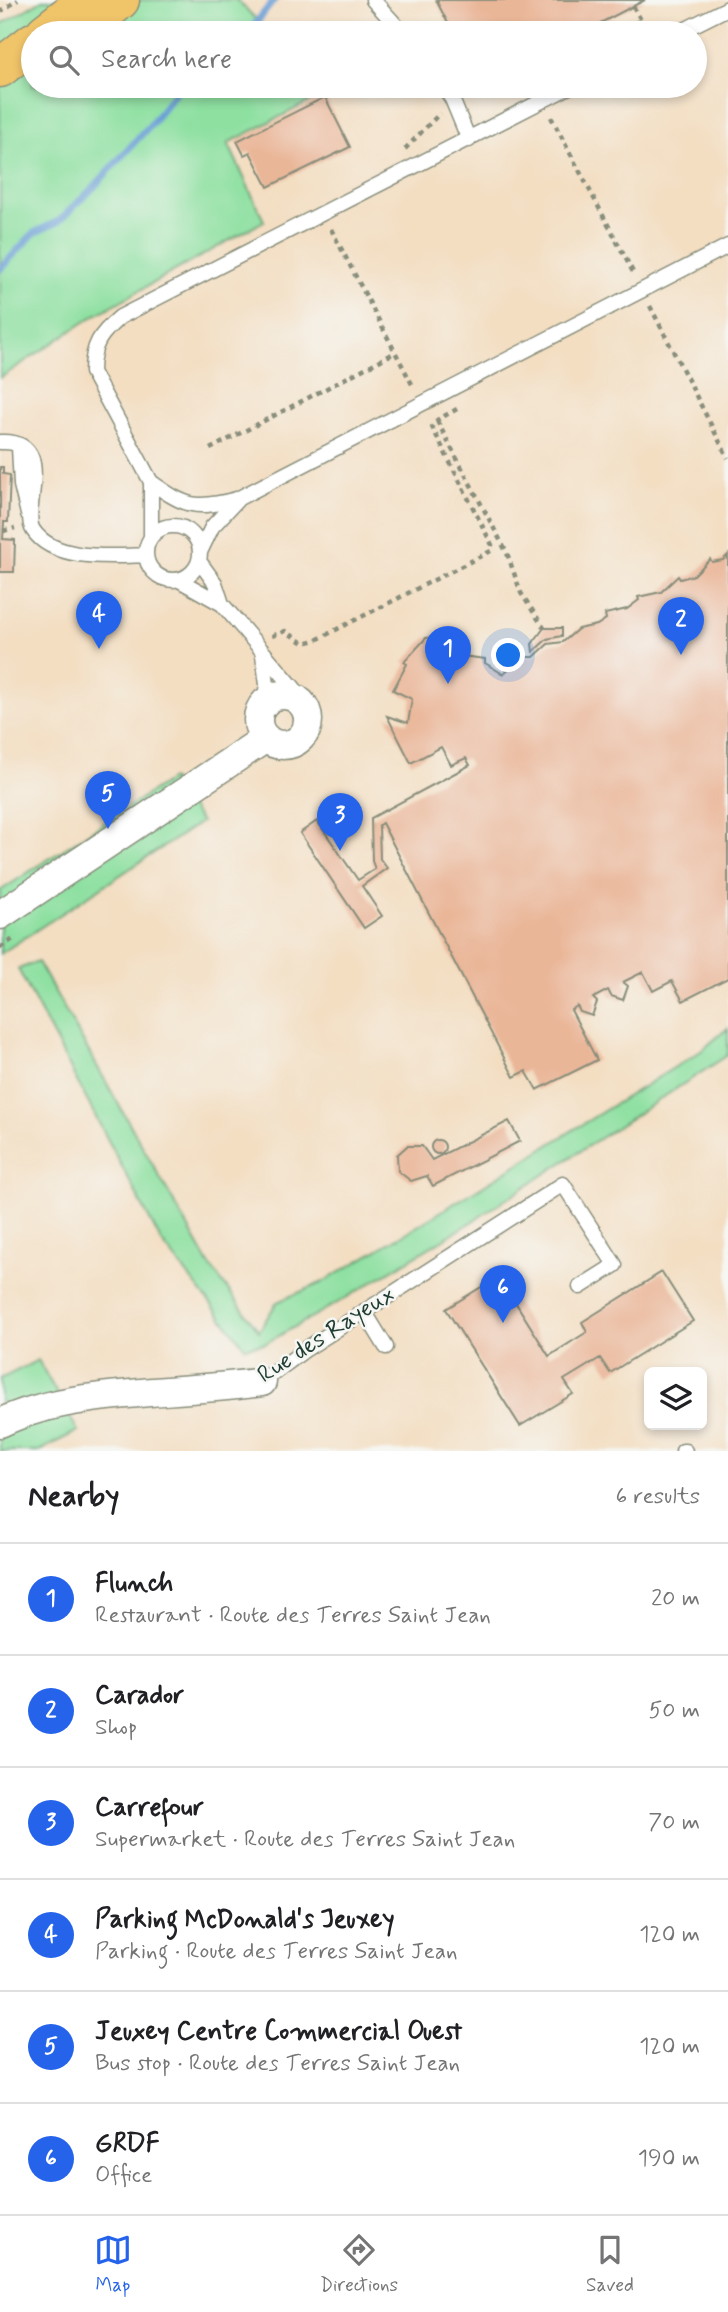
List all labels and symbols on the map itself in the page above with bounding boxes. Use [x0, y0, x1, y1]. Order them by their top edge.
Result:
pin: 4 [76, 591, 122, 649]
pin: 2 [658, 597, 704, 655]
pin: 1 [425, 626, 471, 684]
your location [491, 638, 525, 672]
pin: 5 [85, 771, 131, 829]
pin: 3 [317, 793, 363, 851]
pin: 6 [480, 1265, 526, 1323]
street label: Rue des Rayeux [252, 1279, 400, 1391]

